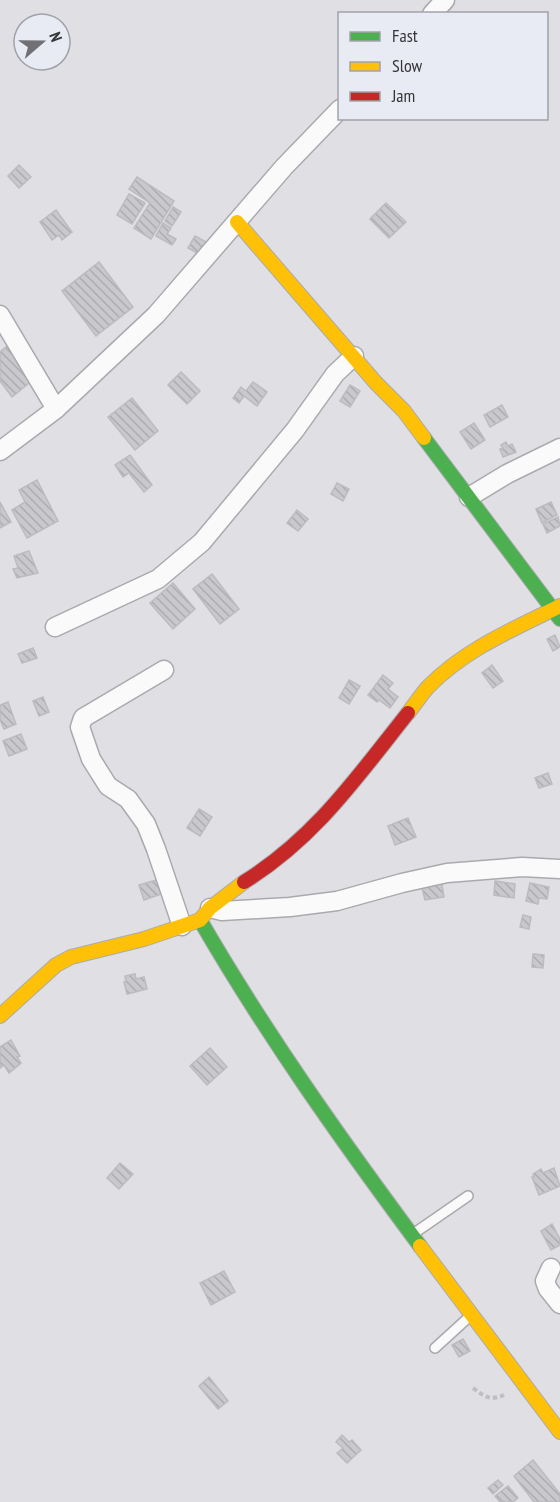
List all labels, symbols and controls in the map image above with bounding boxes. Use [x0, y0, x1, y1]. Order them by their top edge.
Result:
north arrow [12, 12, 72, 72]
legend [338, 12, 548, 120]
text: Fast [392, 24, 418, 47]
text: N [45, 29, 67, 44]
text: Slow [392, 54, 423, 77]
text: Jam [391, 84, 415, 107]

